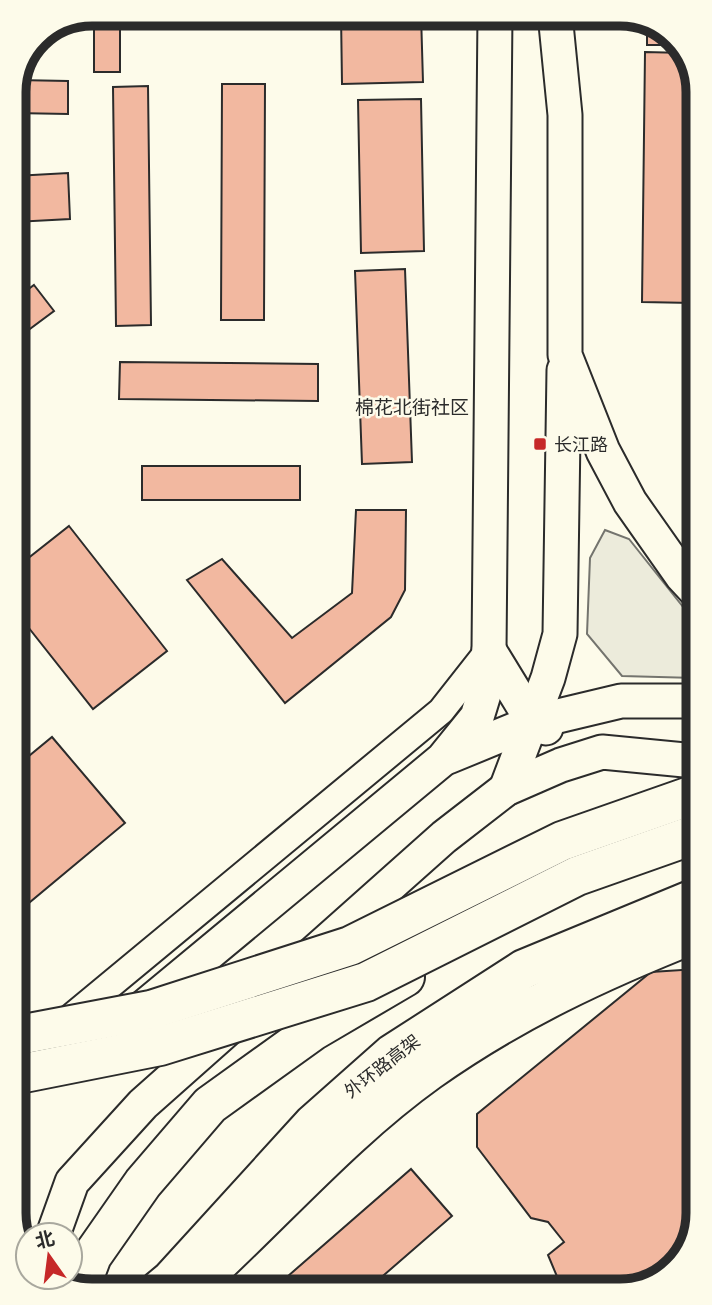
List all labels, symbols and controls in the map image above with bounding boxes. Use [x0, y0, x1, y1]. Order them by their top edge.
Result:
district label: 棉花北街社区 [355, 396, 469, 418]
place label: 长江路 [554, 434, 608, 455]
marker: 长江路 [532, 436, 548, 452]
street label: 外环路高架 [340, 1030, 424, 1102]
north arrow [14, 1221, 84, 1291]
text: 北 [33, 1227, 57, 1252]

